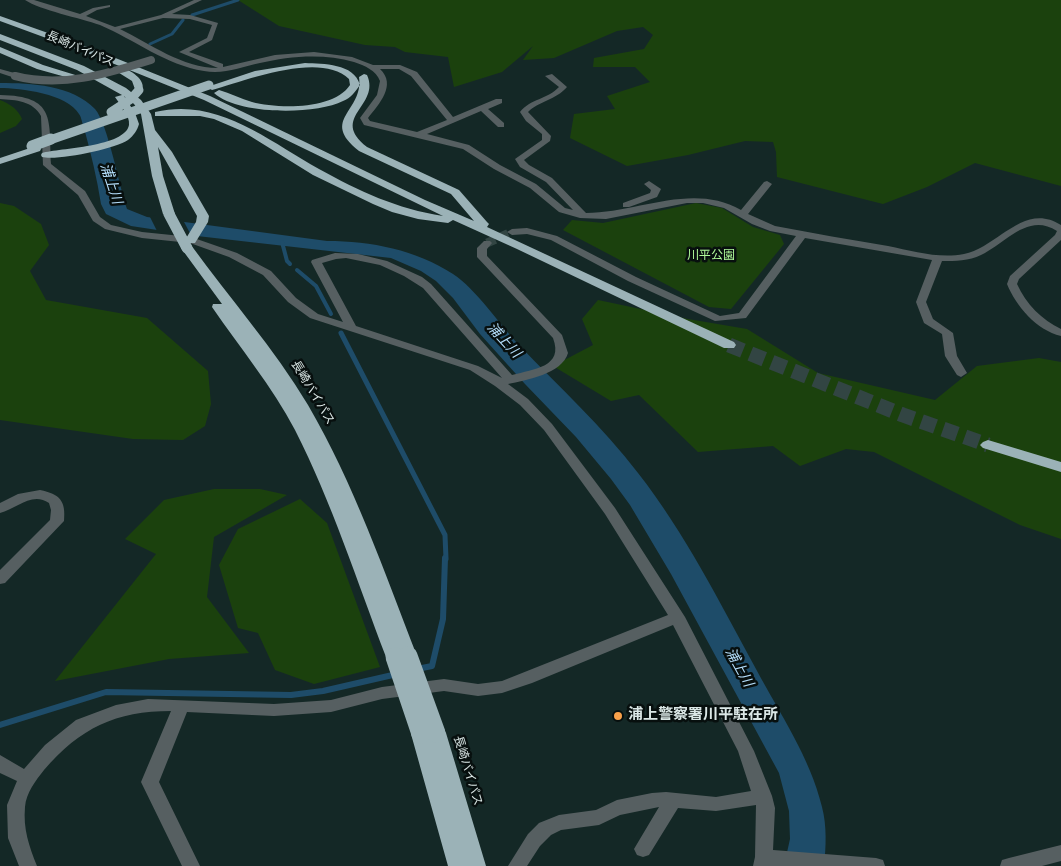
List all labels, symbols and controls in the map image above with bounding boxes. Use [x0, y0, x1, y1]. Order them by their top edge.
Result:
street label: 長崎バイパス [44, 29, 116, 71]
water label: 浦上川 [96, 161, 124, 207]
park label: 川平公園 [687, 249, 735, 263]
water label: 浦上川 [483, 320, 523, 362]
street label: 長崎バイパス [287, 358, 337, 428]
water label: 浦上川 [720, 646, 756, 690]
place label: 浦上警察署川平駐在所 [628, 707, 778, 725]
marker: 浦上警察署川平駐在所 [612, 710, 624, 722]
street label: 長崎バイパス [450, 734, 484, 808]

